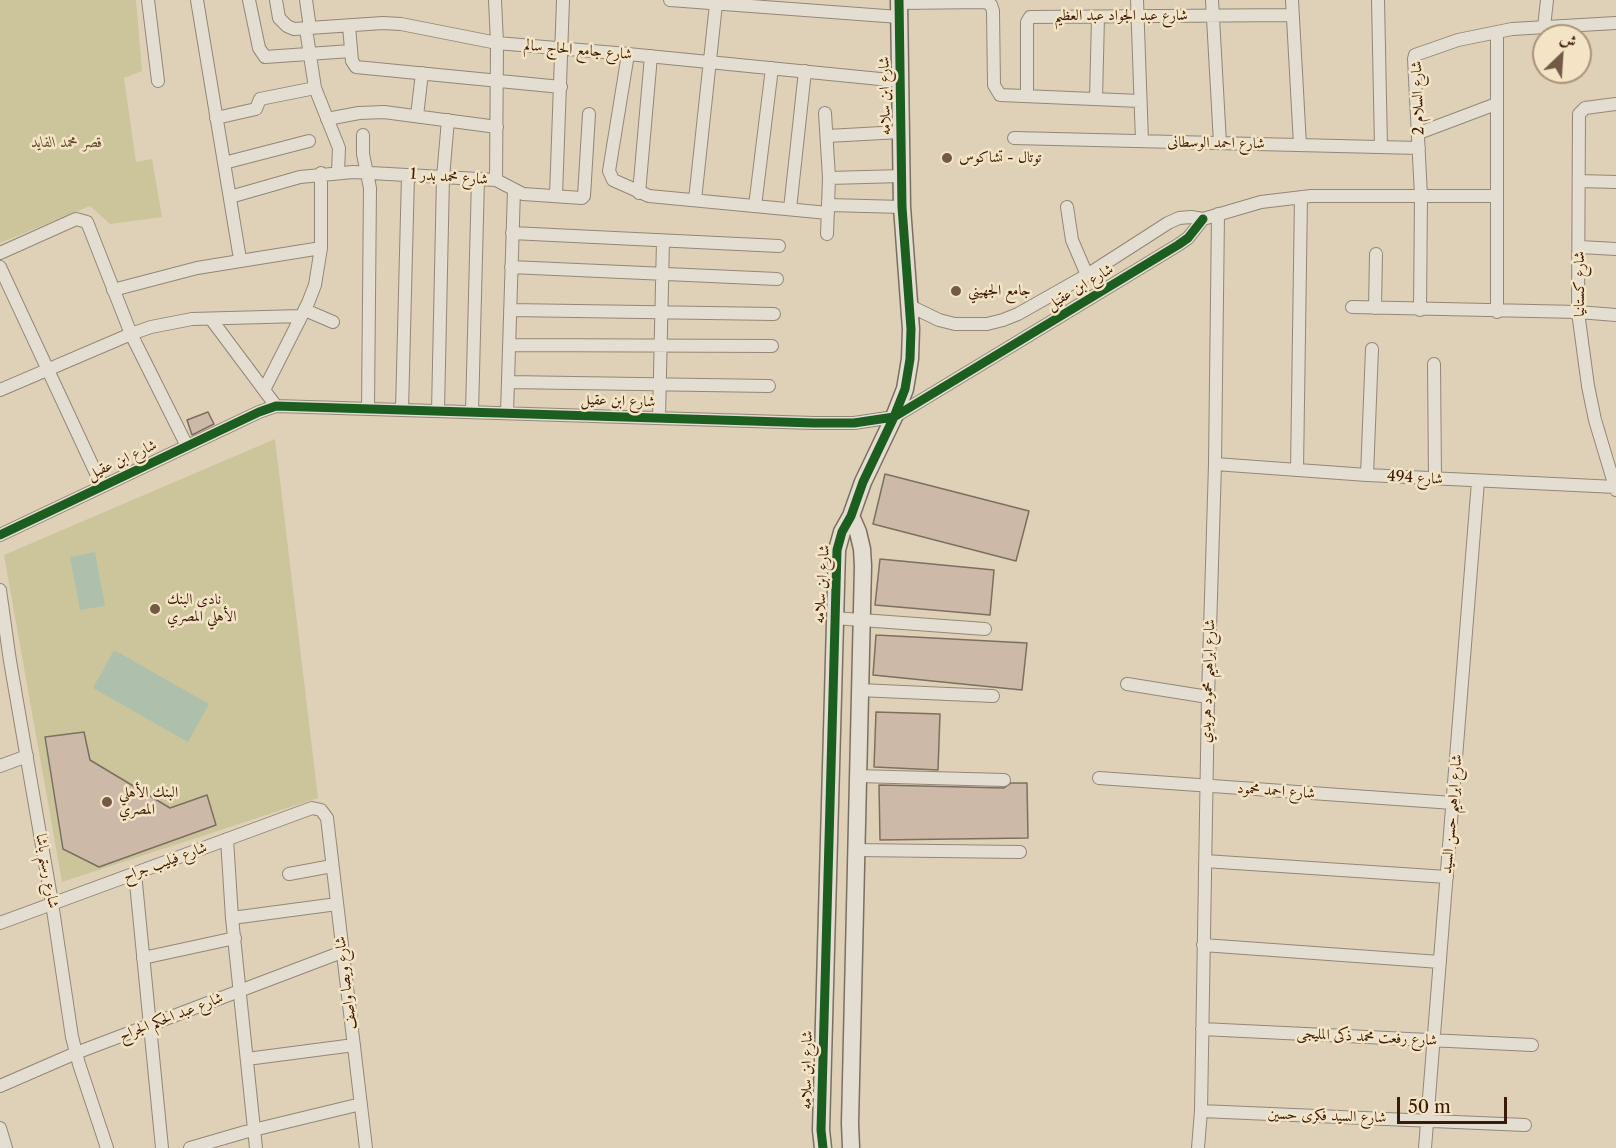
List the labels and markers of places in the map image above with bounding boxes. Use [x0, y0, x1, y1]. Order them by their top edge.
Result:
place label: توتال - تشاكوس [959, 149, 1041, 167]
marker: توتال - تشاكوس [940, 151, 954, 165]
place label: جامع الجهيني [968, 282, 1031, 300]
marker: جامع الجهيني [949, 284, 963, 298]
place label: نادي البنك الأهلي المصري [167, 591, 237, 626]
marker: نادي البنك الأهلي المصري [148, 602, 162, 616]
place label: البنك الأهلي المصري [119, 784, 178, 819]
marker: البنك الأهلي المصري [100, 795, 114, 809]

